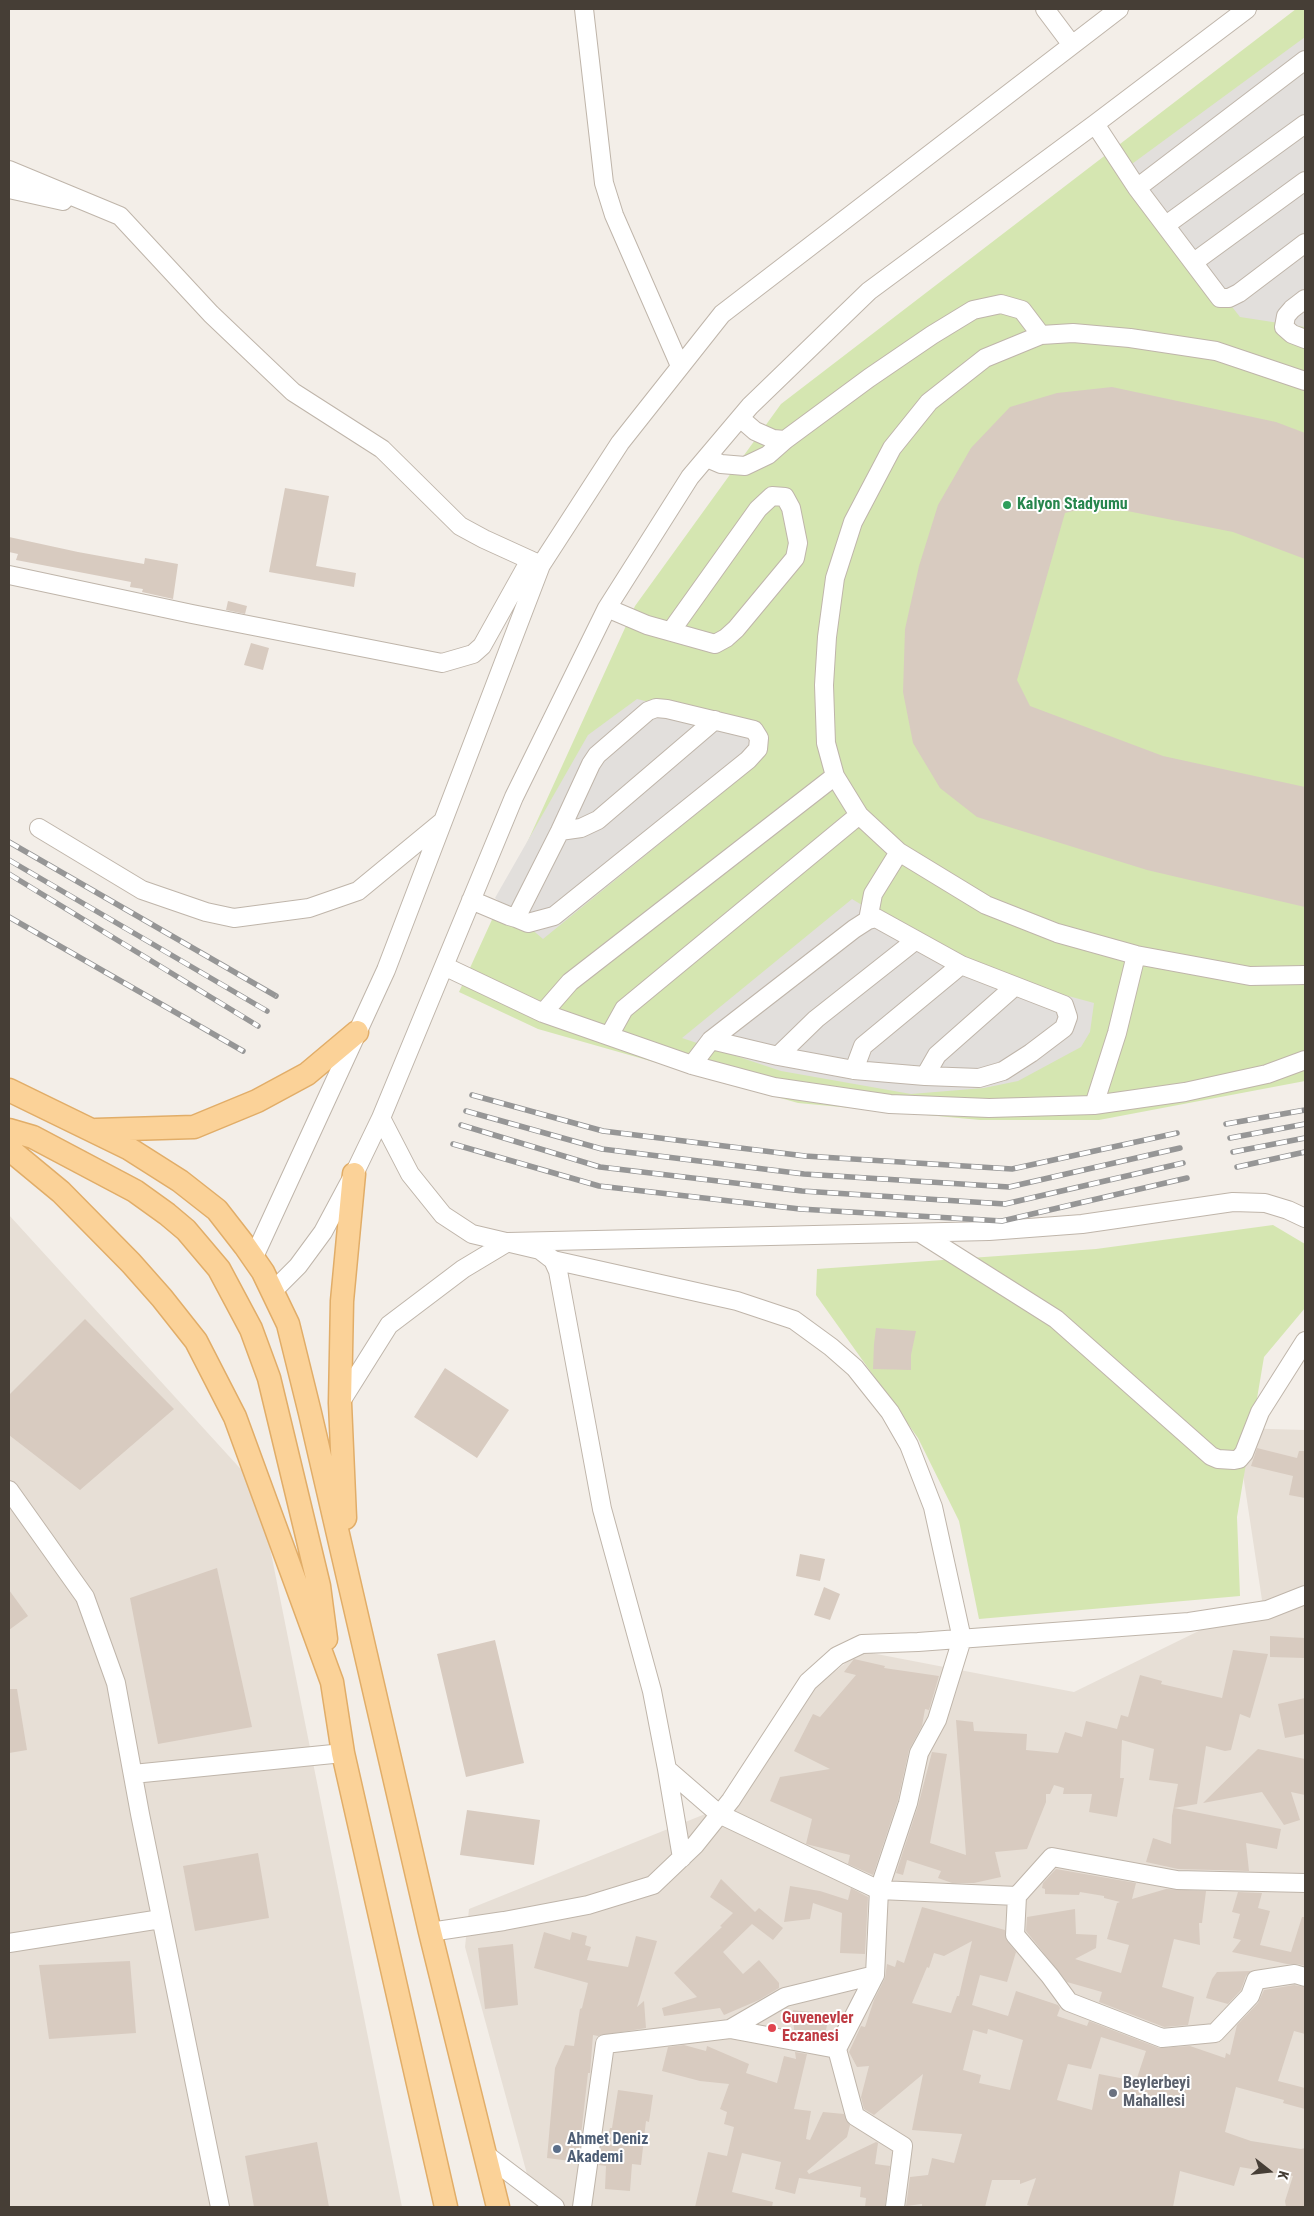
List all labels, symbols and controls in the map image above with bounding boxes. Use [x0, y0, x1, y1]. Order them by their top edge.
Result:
place label: Kalyon Stadyumu [1017, 495, 1128, 515]
marker: Kalyon Stadyumu [1001, 499, 1013, 511]
place label: Guvenevler Eczanesi [782, 2009, 854, 2047]
marker: Guvenevler Eczanesi [766, 2022, 778, 2034]
place label: Beylerbeyi Mahallesi [1123, 2074, 1190, 2112]
marker: Beylerbeyi Mahallesi [1107, 2087, 1119, 2099]
place label: Ahmet Deniz Akademi [567, 2130, 648, 2168]
marker: Ahmet Deniz Akademi [551, 2143, 563, 2155]
north arrow [1244, 2146, 1294, 2196]
text: K [1275, 2169, 1292, 2181]

